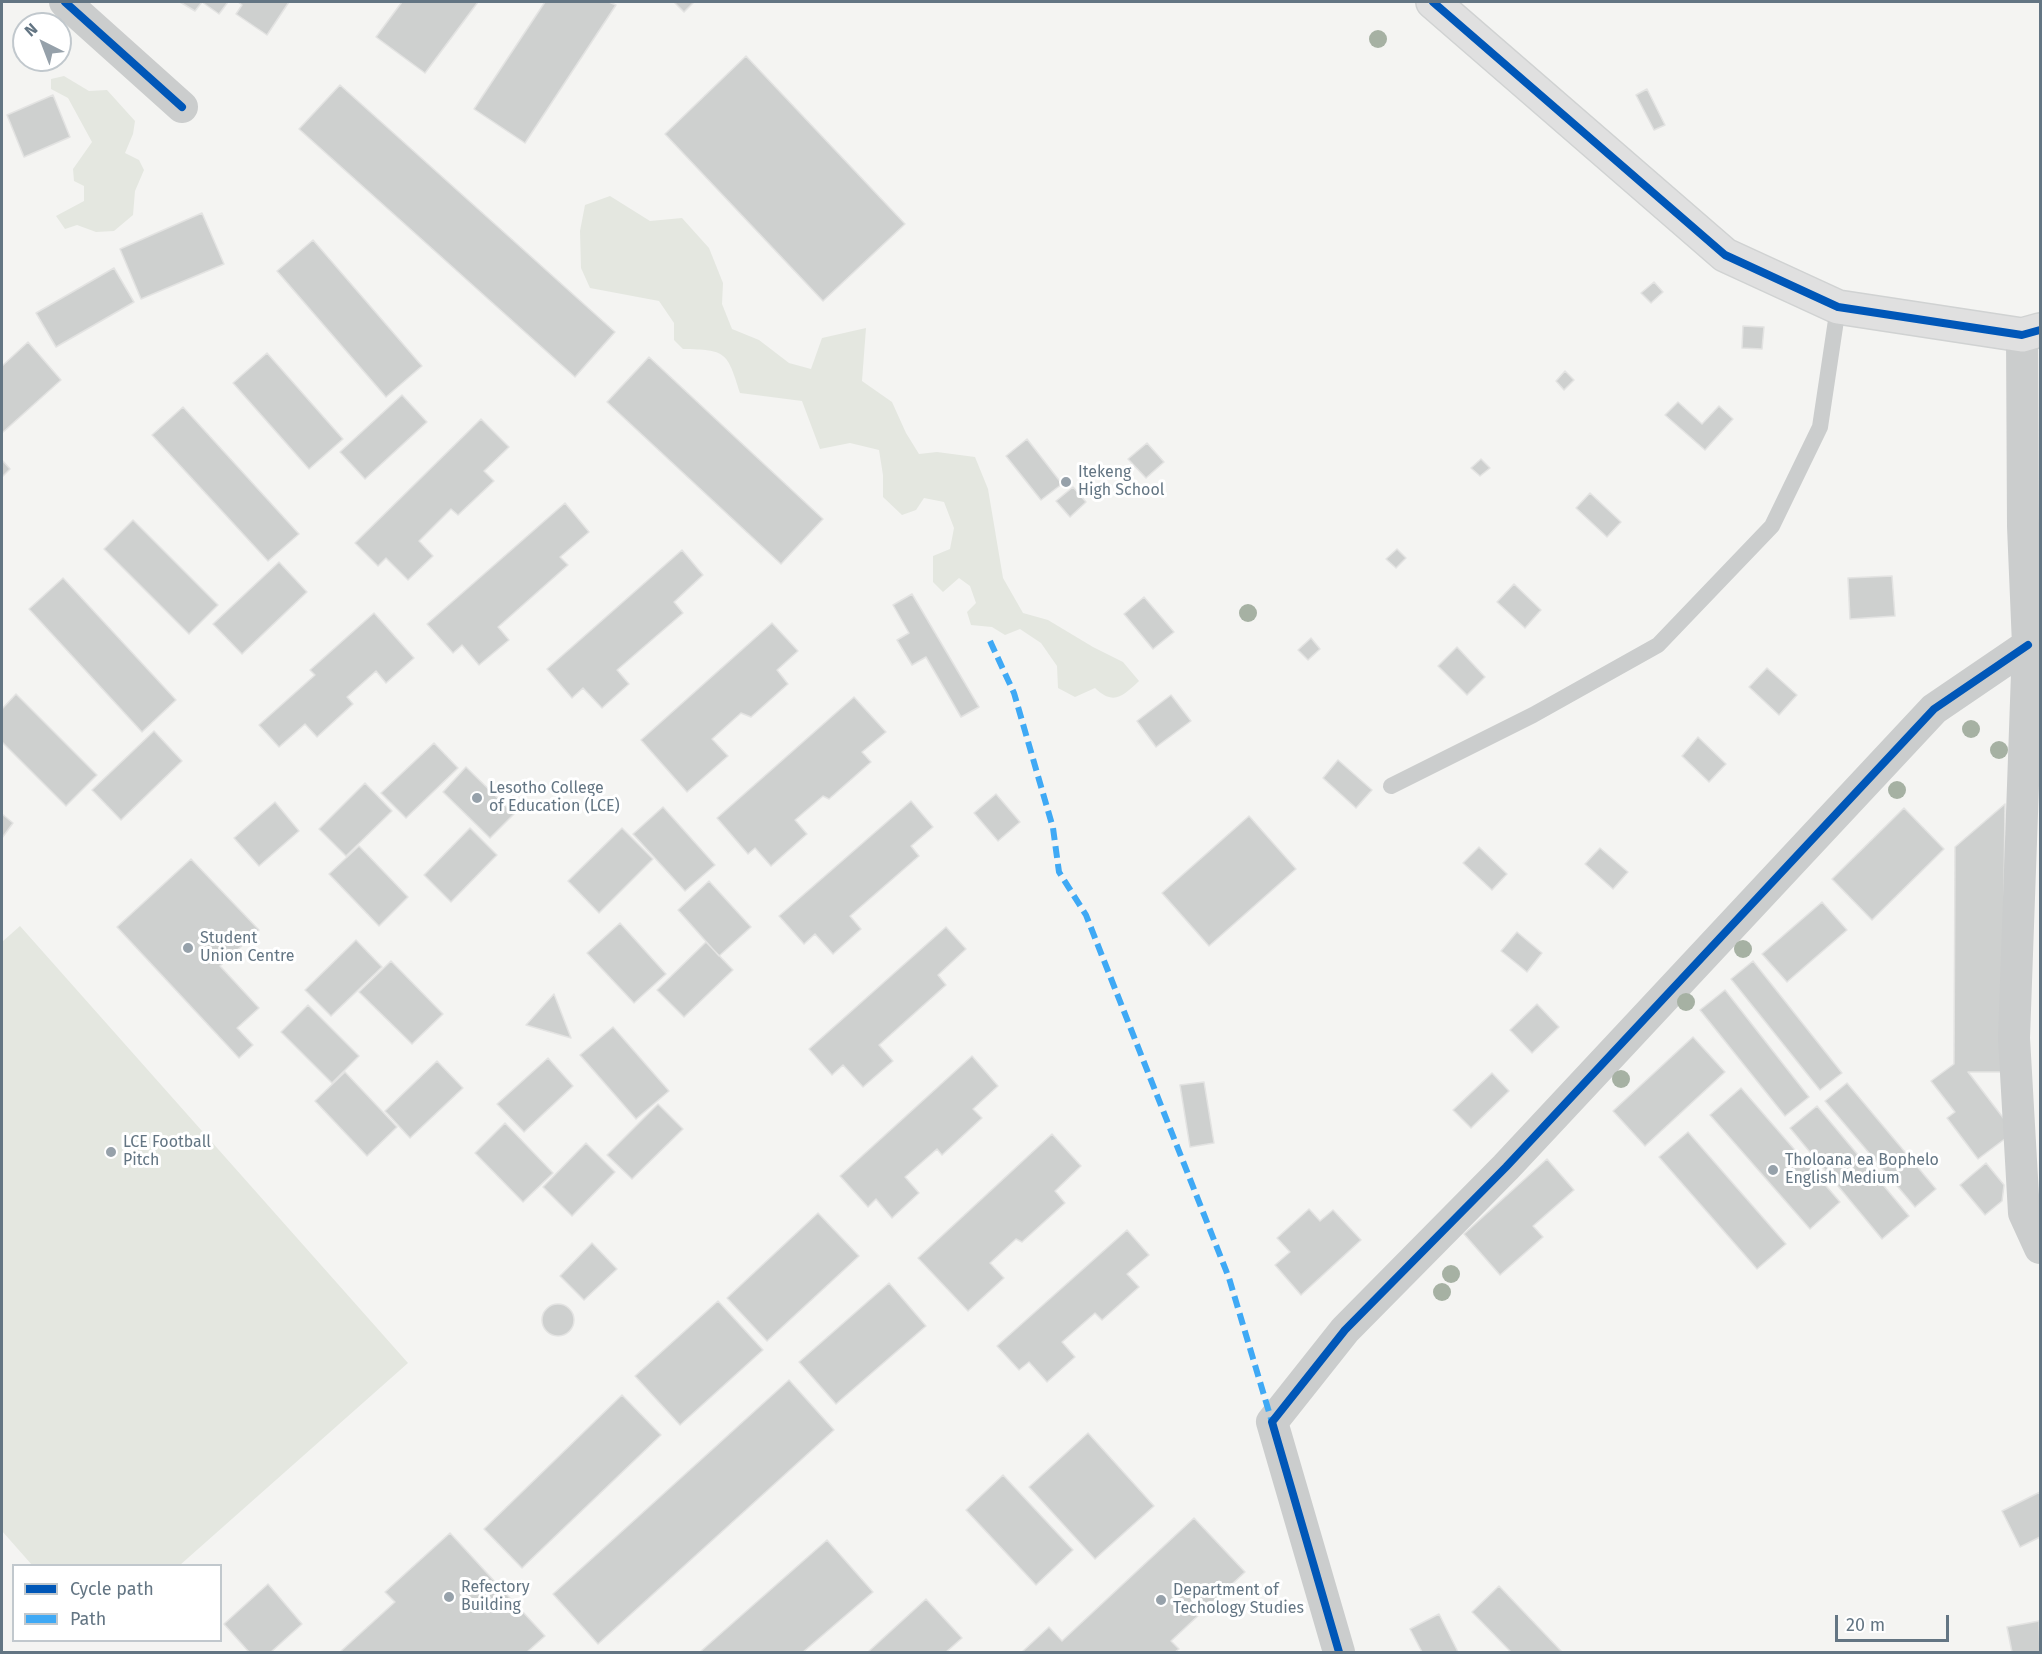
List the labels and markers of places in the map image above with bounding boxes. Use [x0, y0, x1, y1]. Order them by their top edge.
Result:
place label: Itekeng High School [1078, 463, 1164, 501]
marker: Itekeng High School [1059, 475, 1073, 489]
place label: Lesotho College of Education (LCE) [489, 779, 620, 817]
marker: Lesotho College of Education (LCE) [470, 791, 484, 805]
place label: Student Union Centre [200, 929, 294, 967]
marker: Student Union Centre [181, 941, 195, 955]
place label: LCE Football Pitch [123, 1133, 211, 1171]
marker: LCE Football Pitch [104, 1145, 118, 1159]
place label: Tholoana ea Bophelo English Medium [1785, 1151, 1939, 1189]
marker: Tholoana ea Bophelo English Medium [1766, 1163, 1780, 1177]
place label: Refectory Building [461, 1578, 530, 1616]
place label: Department of Techology Studies [1173, 1581, 1304, 1619]
marker: Refectory Building [442, 1590, 456, 1604]
marker: Department of Techology Studies [1154, 1593, 1168, 1607]

